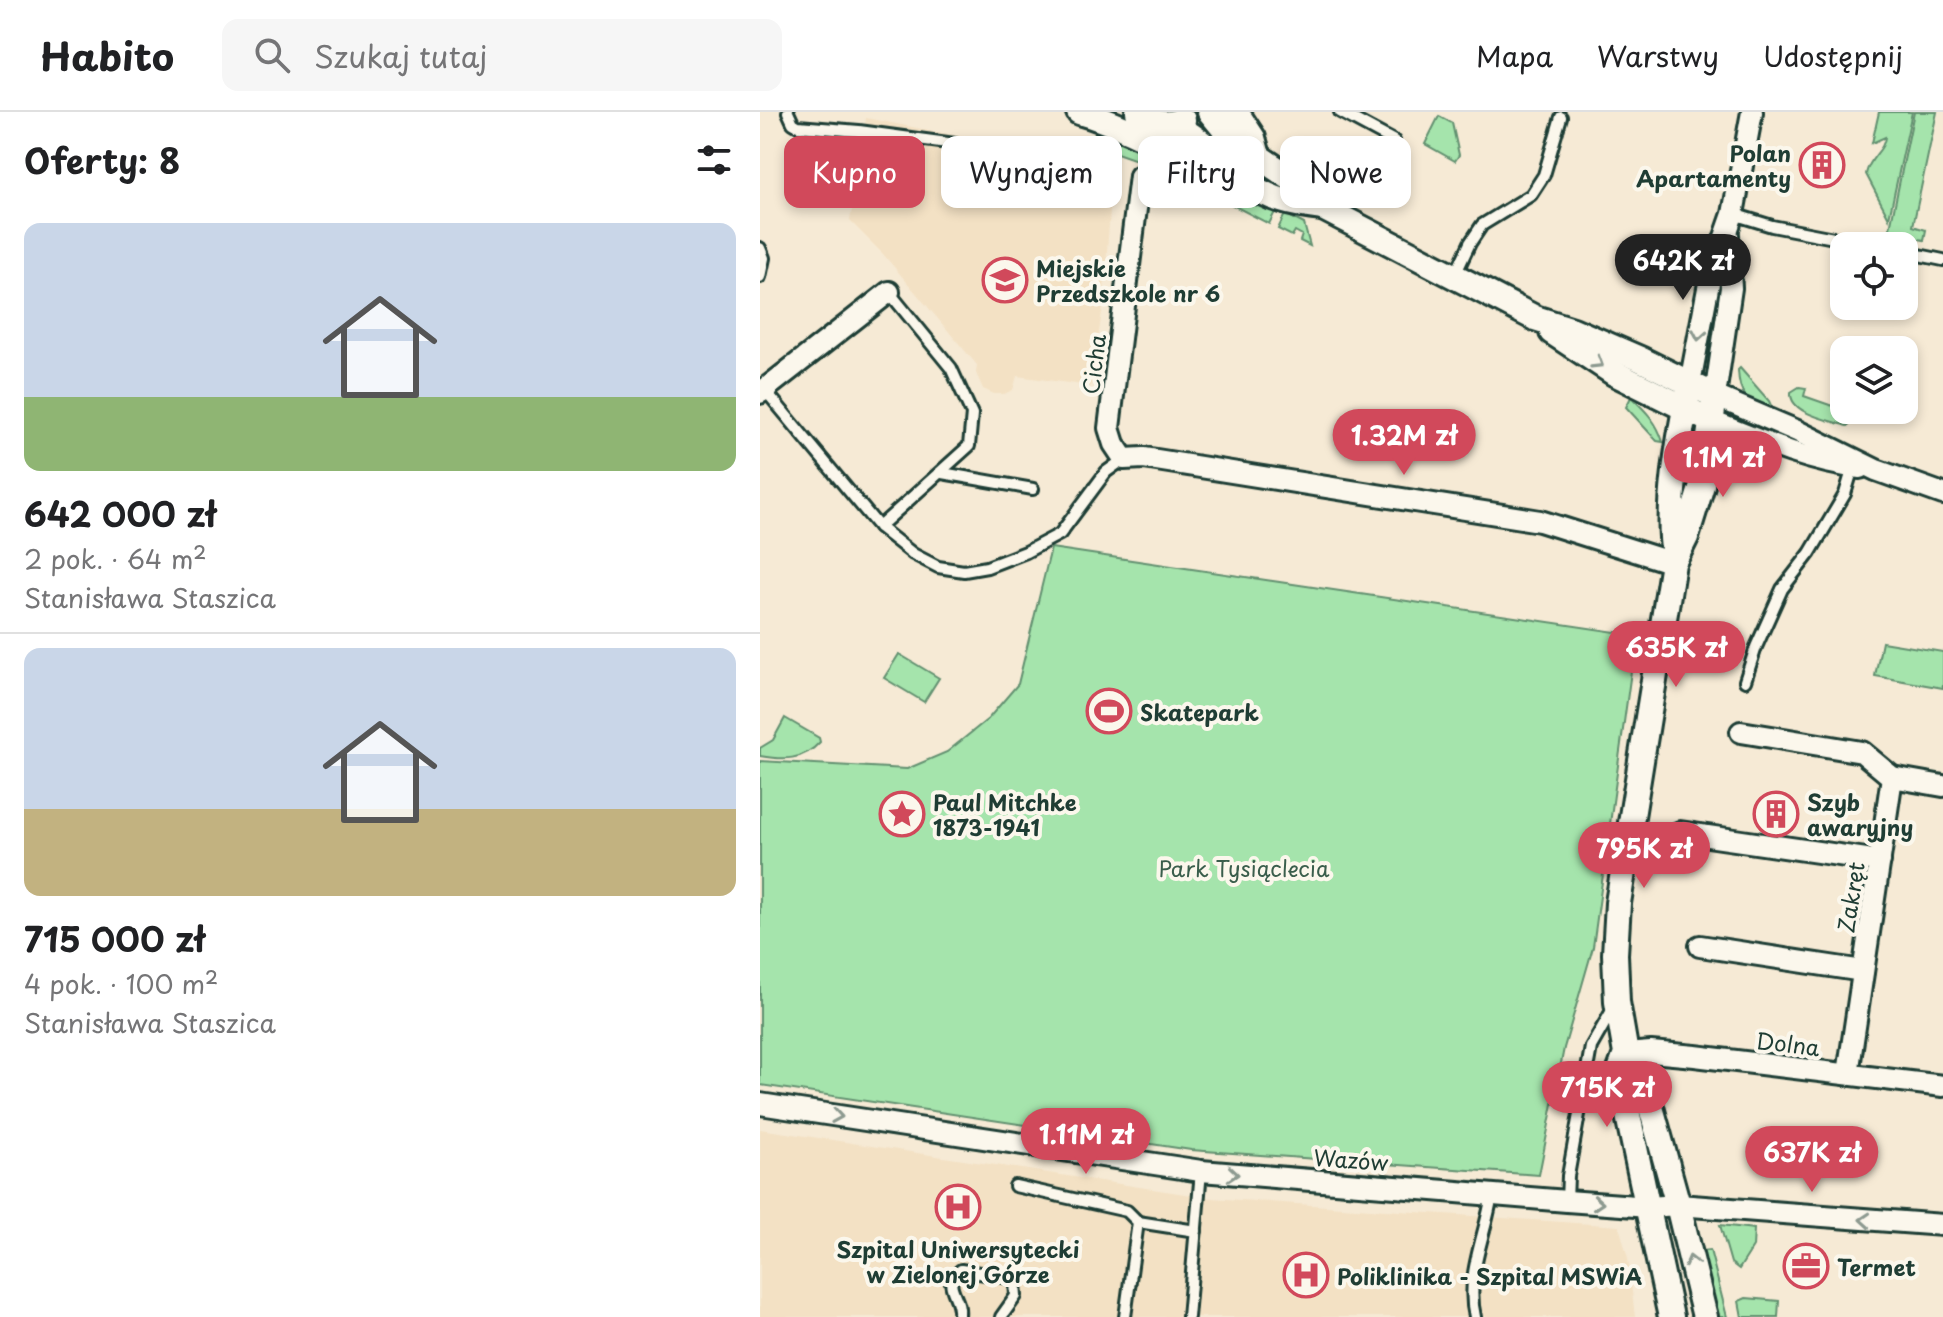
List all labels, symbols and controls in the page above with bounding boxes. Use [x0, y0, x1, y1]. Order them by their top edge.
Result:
search box [222, 19, 782, 91]
text: Habito [40, 27, 174, 84]
icon: search [250, 33, 294, 77]
text: Szukaj tutaj [314, 33, 487, 78]
text: Mapa [1476, 34, 1553, 77]
text: Warstwy [1597, 34, 1719, 77]
text: Udostępnij [1763, 34, 1903, 77]
text: Oferty: 8 [24, 134, 180, 186]
chip: Kupno [784, 136, 925, 208]
chip: Wynajem [941, 136, 1122, 208]
chip: Filtry [1138, 136, 1264, 208]
chip: Nowe [1280, 136, 1411, 208]
place label: Polan Apartamenty [1636, 136, 1791, 194]
icon: filters [692, 138, 736, 182]
building icon: Polan Apartamenty [1798, 141, 1846, 189]
map controls [1830, 232, 1918, 424]
button: locate [1830, 232, 1918, 320]
pin: 642K zł [1609, 234, 1757, 302]
text: 642K zł [1633, 240, 1733, 279]
place label: Miejskie Przedszkole nr 6 [1036, 251, 1220, 309]
school or university icon: Miejskie Przedszkole nr 6 [981, 256, 1029, 304]
icon: home [308, 275, 452, 419]
one-way arrow [1691, 328, 1708, 342]
street label: Cicha [1073, 332, 1113, 396]
button: layers [1830, 336, 1918, 424]
one-way arrow [1589, 354, 1604, 369]
pin: 1.32M zł [1321, 409, 1487, 477]
text: 1.32M zł [1351, 415, 1457, 454]
pin: 1.1M zł [1649, 431, 1797, 499]
text: 1.1M zł [1682, 437, 1764, 476]
text: 642 000 zł [24, 487, 216, 539]
text: 2 pok. · 64 m² [24, 539, 207, 578]
text: Stanisława Staszica [24, 578, 276, 617]
pin: 635K zł [1602, 621, 1750, 689]
text: 635K zł [1625, 627, 1727, 666]
sports icon: Skatepark [1085, 687, 1133, 735]
place label: Skatepark [1140, 695, 1259, 728]
icon: home [308, 700, 452, 844]
place label: Paul Mitchke 1873-1941 [933, 785, 1077, 843]
place label: Szyb awaryjny [1807, 785, 1913, 843]
place icon: Paul Mitchke 1873-1941 [878, 790, 926, 838]
building icon: Szyb awaryjny [1752, 790, 1800, 838]
pin: 795K zł [1570, 822, 1718, 890]
text: 795K zł [1596, 828, 1692, 867]
park label: Park Tysiąclecia [1159, 851, 1330, 884]
street label: Zakręt [1828, 859, 1872, 935]
text: 715 000 zł [24, 912, 205, 964]
text: 4 pok. · 100 m² [24, 964, 218, 1003]
text: Stanisława Staszica [24, 1003, 276, 1042]
street label: Dolna [1754, 1023, 1822, 1063]
pin: 715K zł [1533, 1061, 1681, 1129]
text: 715K zł [1560, 1067, 1654, 1106]
one-way arrow [830, 1107, 844, 1124]
pin: 1.11M zł [1003, 1108, 1169, 1176]
text: 1.11M zł [1039, 1114, 1133, 1153]
pin: 637K zł [1738, 1126, 1886, 1194]
text: 637K zł [1763, 1132, 1861, 1171]
street label: Wazów [1313, 1140, 1389, 1178]
one-way arrow [1227, 1165, 1240, 1182]
hospital icon: Szpital Uniwersytecki w Zielonej Górze [934, 1183, 982, 1231]
one-way arrow [1592, 1194, 1605, 1211]
one-way arrow [1858, 1212, 1871, 1229]
place label: Szpital Uniwersytecki w Zielonej Górze [837, 1232, 1080, 1290]
office icon: Termet [1782, 1242, 1830, 1290]
place label: Termet [1837, 1250, 1916, 1283]
hospital icon: Poliklinika - Szpital MSWiA [1282, 1251, 1330, 1299]
one-way arrow [1684, 1255, 1701, 1269]
place label: Poliklinika - Szpital MSWiA [1337, 1259, 1642, 1292]

